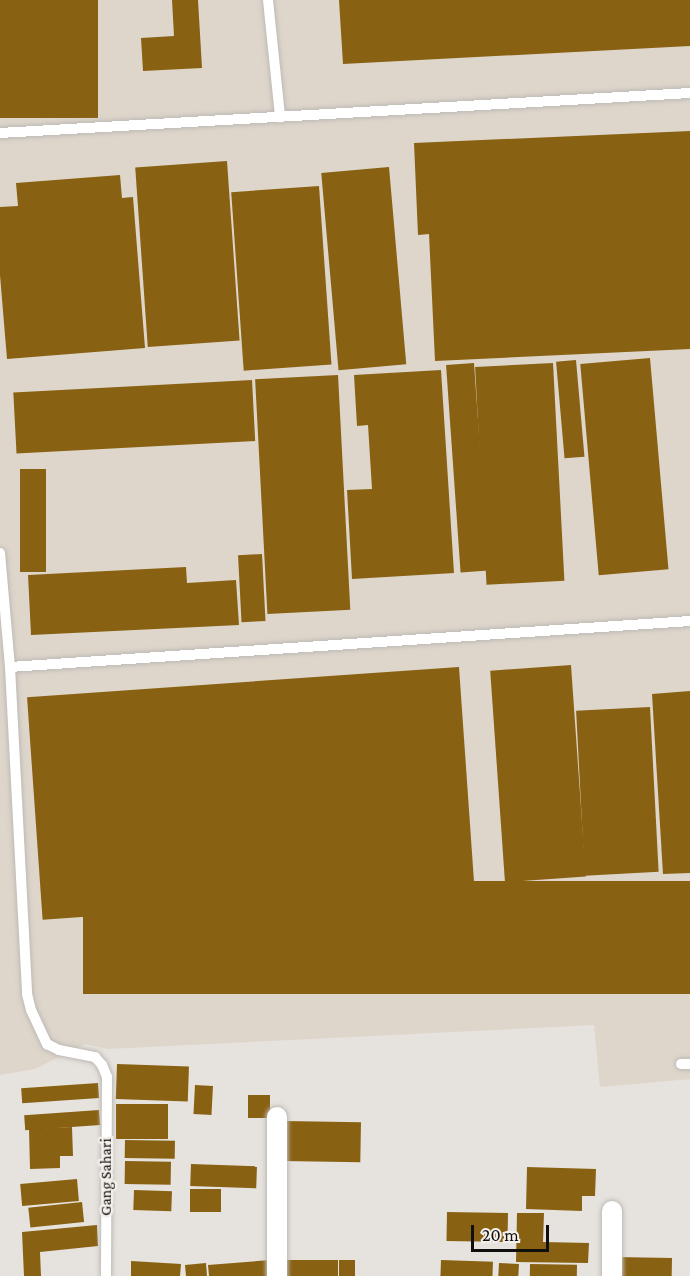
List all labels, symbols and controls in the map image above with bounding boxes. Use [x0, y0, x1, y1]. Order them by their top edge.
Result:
street label: Gang Sahari [96, 1138, 116, 1216]
scale bar [474, 1213, 552, 1251]
text: 20 m [482, 1225, 519, 1245]

